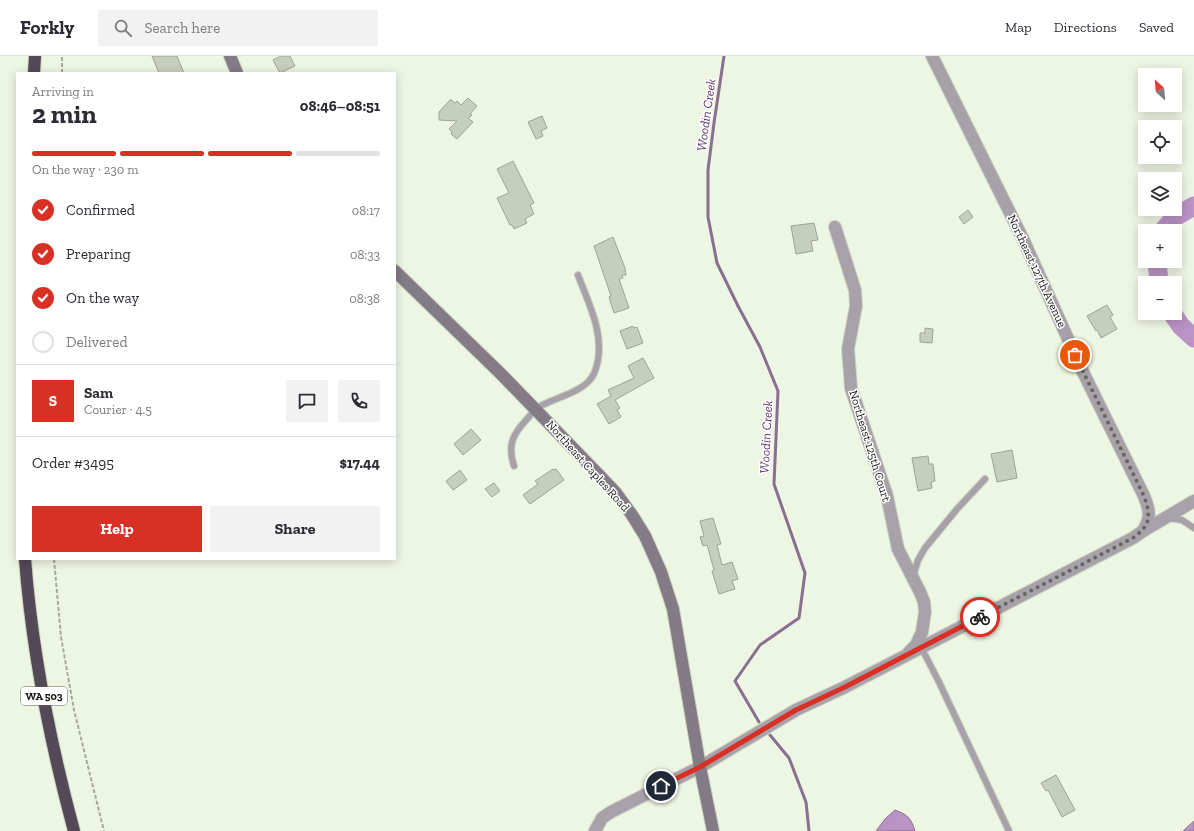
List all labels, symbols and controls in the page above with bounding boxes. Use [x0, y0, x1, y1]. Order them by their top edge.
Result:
search box [98, 10, 378, 46]
text: Forkly [20, 16, 74, 39]
icon: search [112, 17, 134, 39]
text: Search here [144, 19, 220, 37]
text: Map [1005, 19, 1032, 36]
text: Directions [1054, 19, 1117, 36]
text: Saved [1139, 19, 1174, 36]
north arrow [1138, 68, 1182, 112]
map controls [1138, 68, 1182, 320]
water label: Woodin Creek [693, 78, 719, 152]
text: Arriving in [32, 84, 94, 99]
text: 08:46–08:51 [300, 97, 380, 115]
text: 2 min [32, 98, 97, 130]
button: locate [1138, 120, 1182, 164]
text: On the way · 230 m [32, 162, 139, 177]
button: layers [1138, 172, 1182, 216]
icon: check [32, 199, 54, 221]
text: Confirmed [66, 201, 135, 219]
text: 08:17 [352, 203, 380, 218]
street label: Northeast 127th Avenue [1005, 212, 1069, 330]
button: + [1138, 224, 1182, 268]
icon: check [32, 243, 54, 265]
text: Preparing [66, 245, 131, 263]
text: 08:33 [350, 247, 380, 262]
button: − [1138, 276, 1182, 320]
icon: check [32, 287, 54, 309]
text: On the way [66, 289, 139, 307]
text: 08:38 [349, 291, 380, 306]
text: Delivered [66, 333, 128, 351]
pin [1058, 338, 1092, 372]
icon: bag [1064, 344, 1086, 366]
button: chat [286, 380, 328, 422]
button: phone [338, 380, 380, 422]
text: Sam [84, 384, 113, 402]
street label: Northeast 125th Court [846, 389, 894, 504]
text: S [49, 392, 57, 410]
water label: Woodin Creek [757, 400, 775, 474]
text: Courier · 4.5 [84, 402, 152, 417]
street label: Northeast Caples Road [543, 418, 633, 515]
text: Order #3495 [32, 454, 114, 472]
text: $17.44 [339, 454, 380, 472]
button: Help [32, 506, 202, 552]
button: Share [210, 506, 380, 552]
courier [960, 597, 1000, 637]
icon: bike [969, 606, 991, 628]
road number: WA 503 [21, 687, 67, 705]
pin [644, 769, 678, 803]
icon: home [650, 775, 672, 797]

